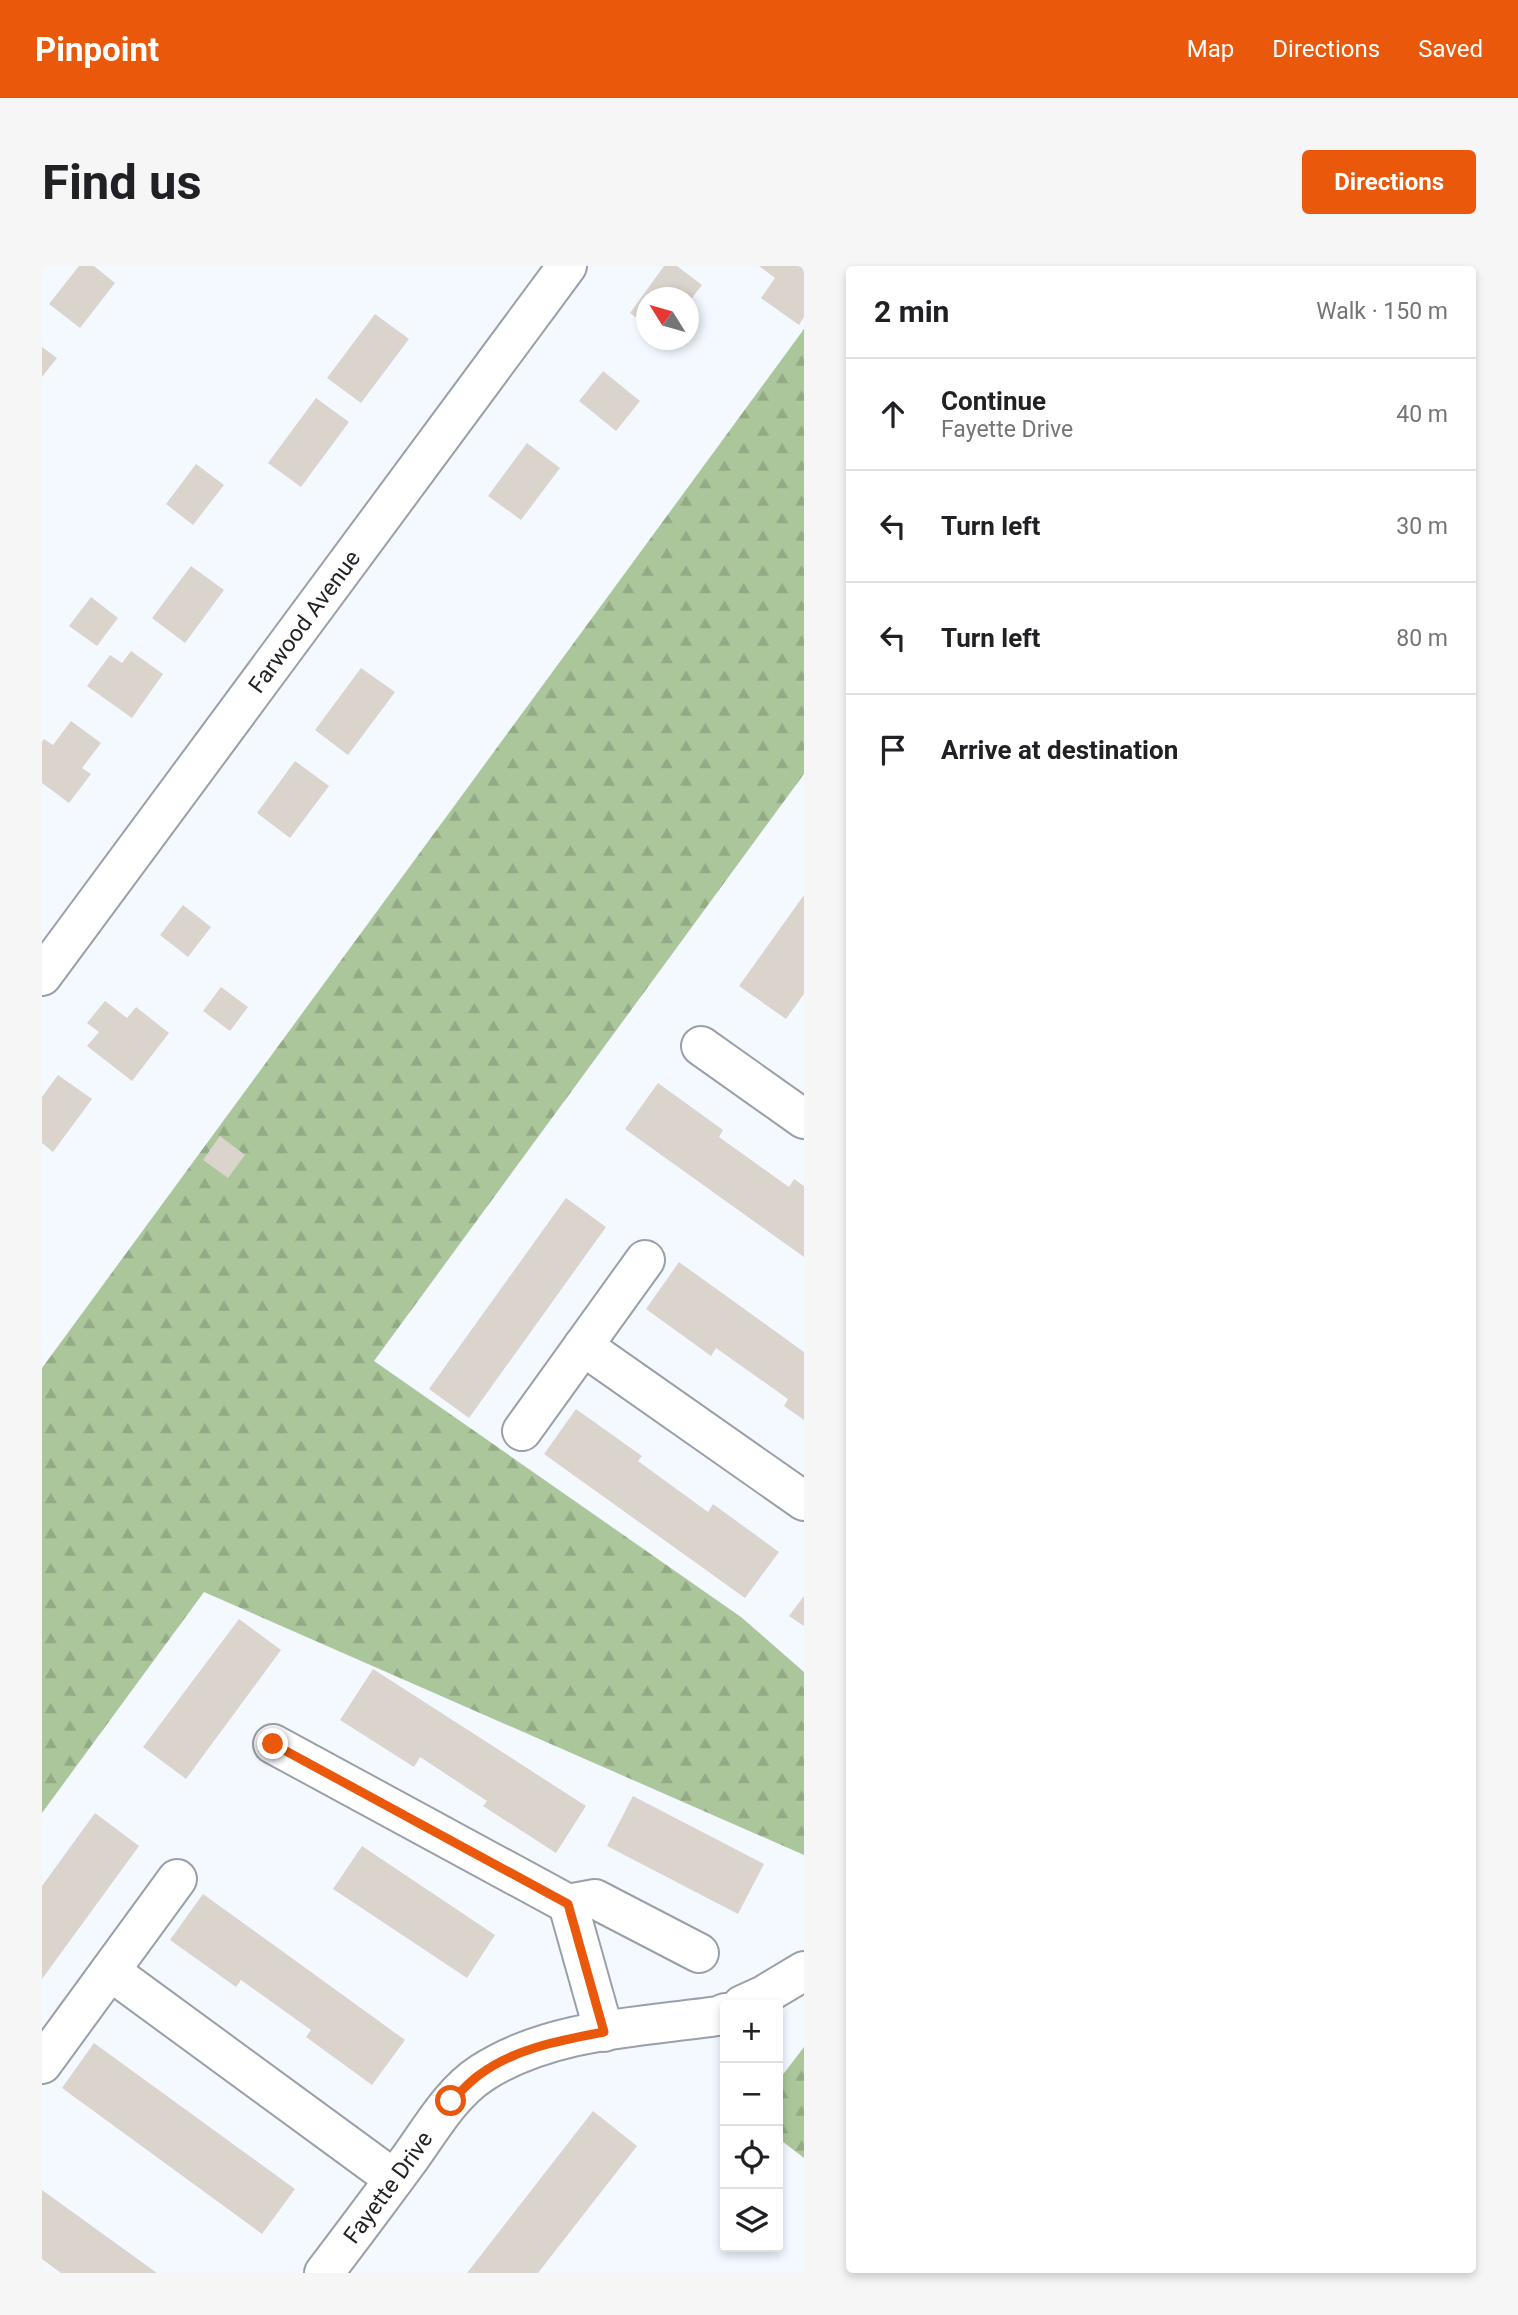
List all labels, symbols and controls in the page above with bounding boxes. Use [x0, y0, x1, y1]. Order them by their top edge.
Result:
text: Pinpoint [35, 30, 159, 69]
text: Map [1187, 35, 1234, 63]
text: Directions [1272, 35, 1380, 63]
text: Saved [1418, 35, 1483, 63]
button: Directions [1302, 150, 1476, 214]
text: Find us [42, 154, 202, 211]
north arrow [636, 287, 699, 350]
text: 2 min [874, 294, 949, 329]
text: Walk · 150 m [1316, 298, 1448, 325]
text: Continue [941, 386, 1046, 416]
icon: ahead [874, 395, 912, 433]
text: 40 m [1396, 401, 1448, 428]
text: Fayette Drive [941, 416, 1073, 443]
icon: left [874, 507, 912, 545]
text: Turn left [941, 511, 1040, 541]
text: 30 m [1396, 513, 1448, 540]
street label: Farwood Avenue [243, 545, 366, 698]
icon: left [874, 619, 912, 657]
text: Turn left [941, 623, 1040, 653]
text: 80 m [1396, 625, 1448, 652]
icon: arrive [874, 731, 912, 769]
text: Arrive at destination [941, 735, 1178, 765]
route end [257, 1728, 288, 1759]
map controls [720, 2000, 783, 2252]
button: + [720, 2000, 783, 2063]
button: − [720, 2063, 783, 2126]
route start [435, 2085, 466, 2116]
street label: Fayette Drive [338, 2126, 438, 2249]
button: locate [720, 2126, 783, 2189]
button: layers [720, 2189, 783, 2252]

